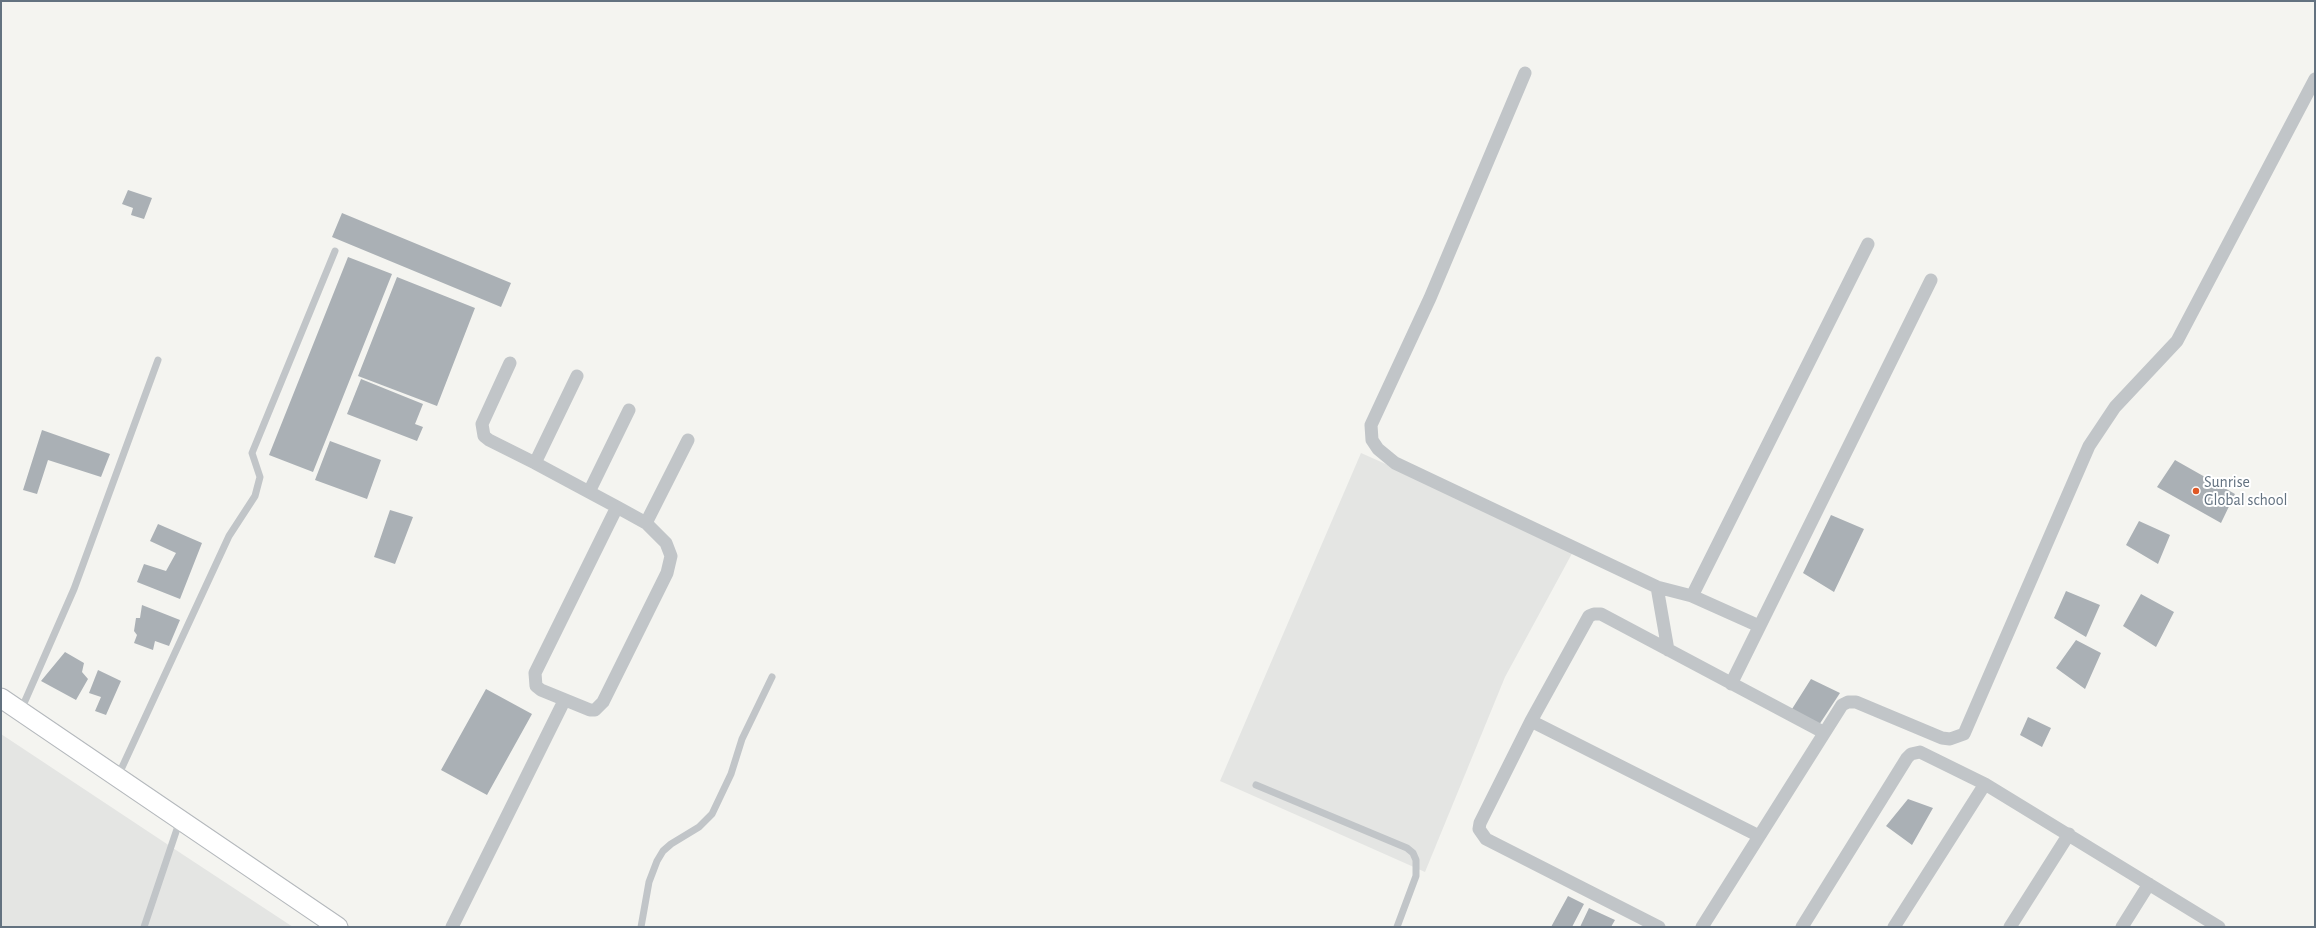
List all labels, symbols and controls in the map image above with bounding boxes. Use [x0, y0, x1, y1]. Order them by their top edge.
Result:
place label: Sunrise Global school [2204, 472, 2288, 510]
marker: Sunrise Global school [2191, 486, 2201, 496]

